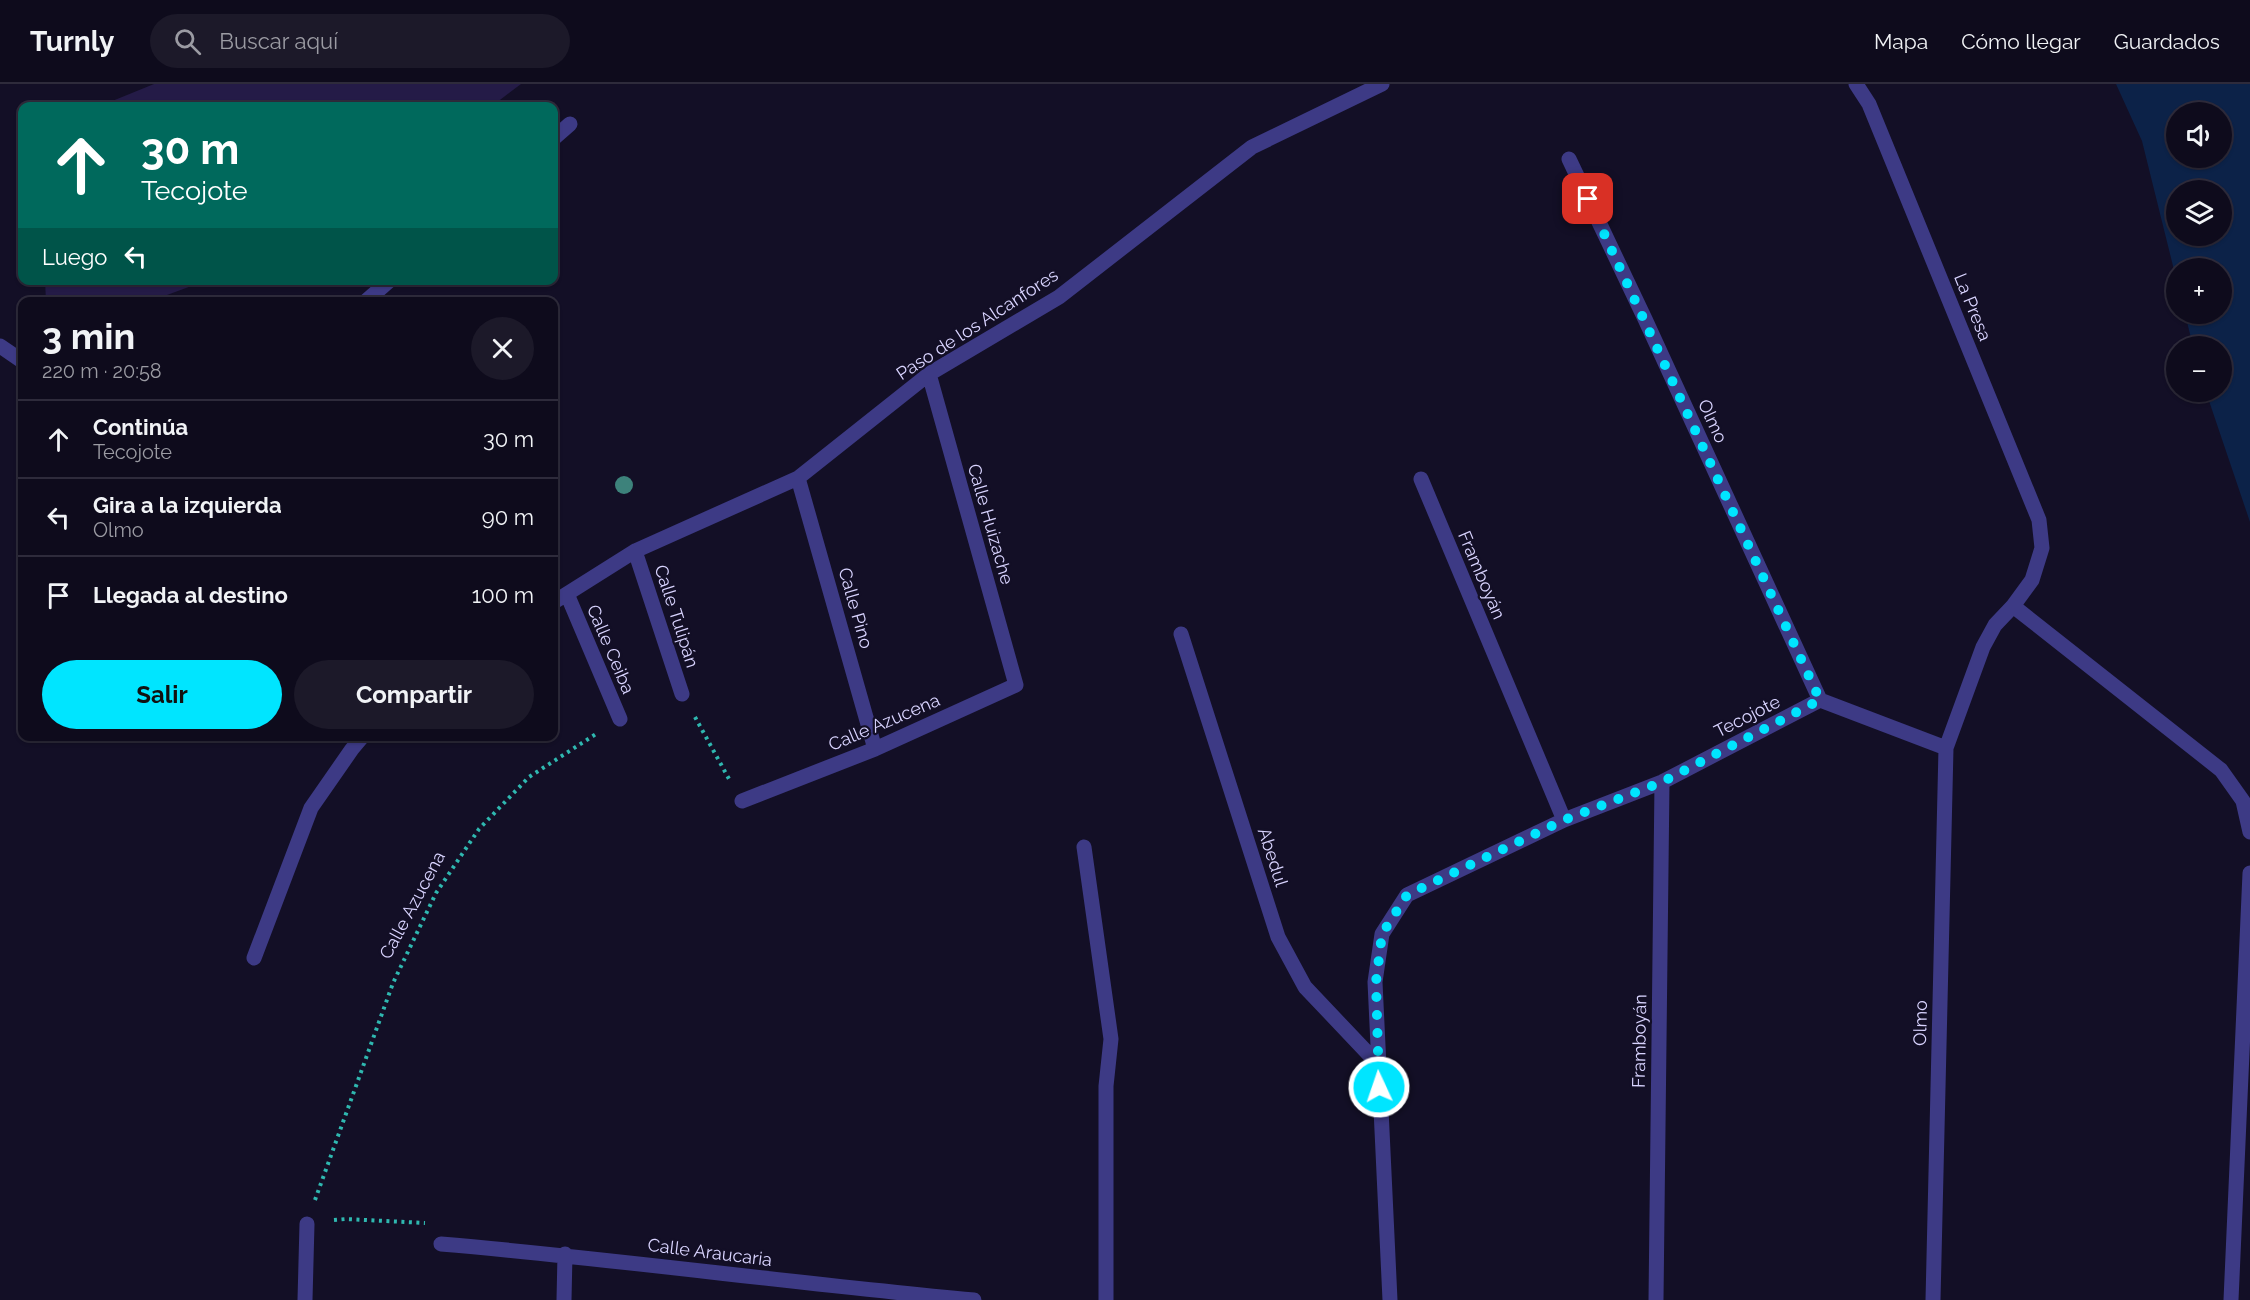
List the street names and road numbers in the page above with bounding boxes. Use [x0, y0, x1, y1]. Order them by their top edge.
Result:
street label: Paso de los Alcanfores [892, 264, 1062, 384]
street label: La Presa [1950, 270, 1996, 344]
street label: Olmo [1694, 396, 1732, 446]
street label: Calle Huizache [964, 461, 1018, 587]
street label: Framboyán [1454, 528, 1510, 622]
street label: Calle Tulipán [650, 562, 704, 670]
street label: Calle Pino [834, 565, 878, 651]
street label: Calle Ceiba [583, 601, 639, 697]
street label: Calle Azucena [825, 689, 943, 755]
street label: Tecojote [1711, 690, 1784, 741]
street label: Abedul [1254, 825, 1292, 889]
street label: Calle Azucena [375, 848, 449, 962]
street label: Framboyán [1628, 994, 1650, 1088]
street label: Olmo [1909, 1000, 1931, 1046]
street label: Calle Araucaria [647, 1234, 773, 1270]

